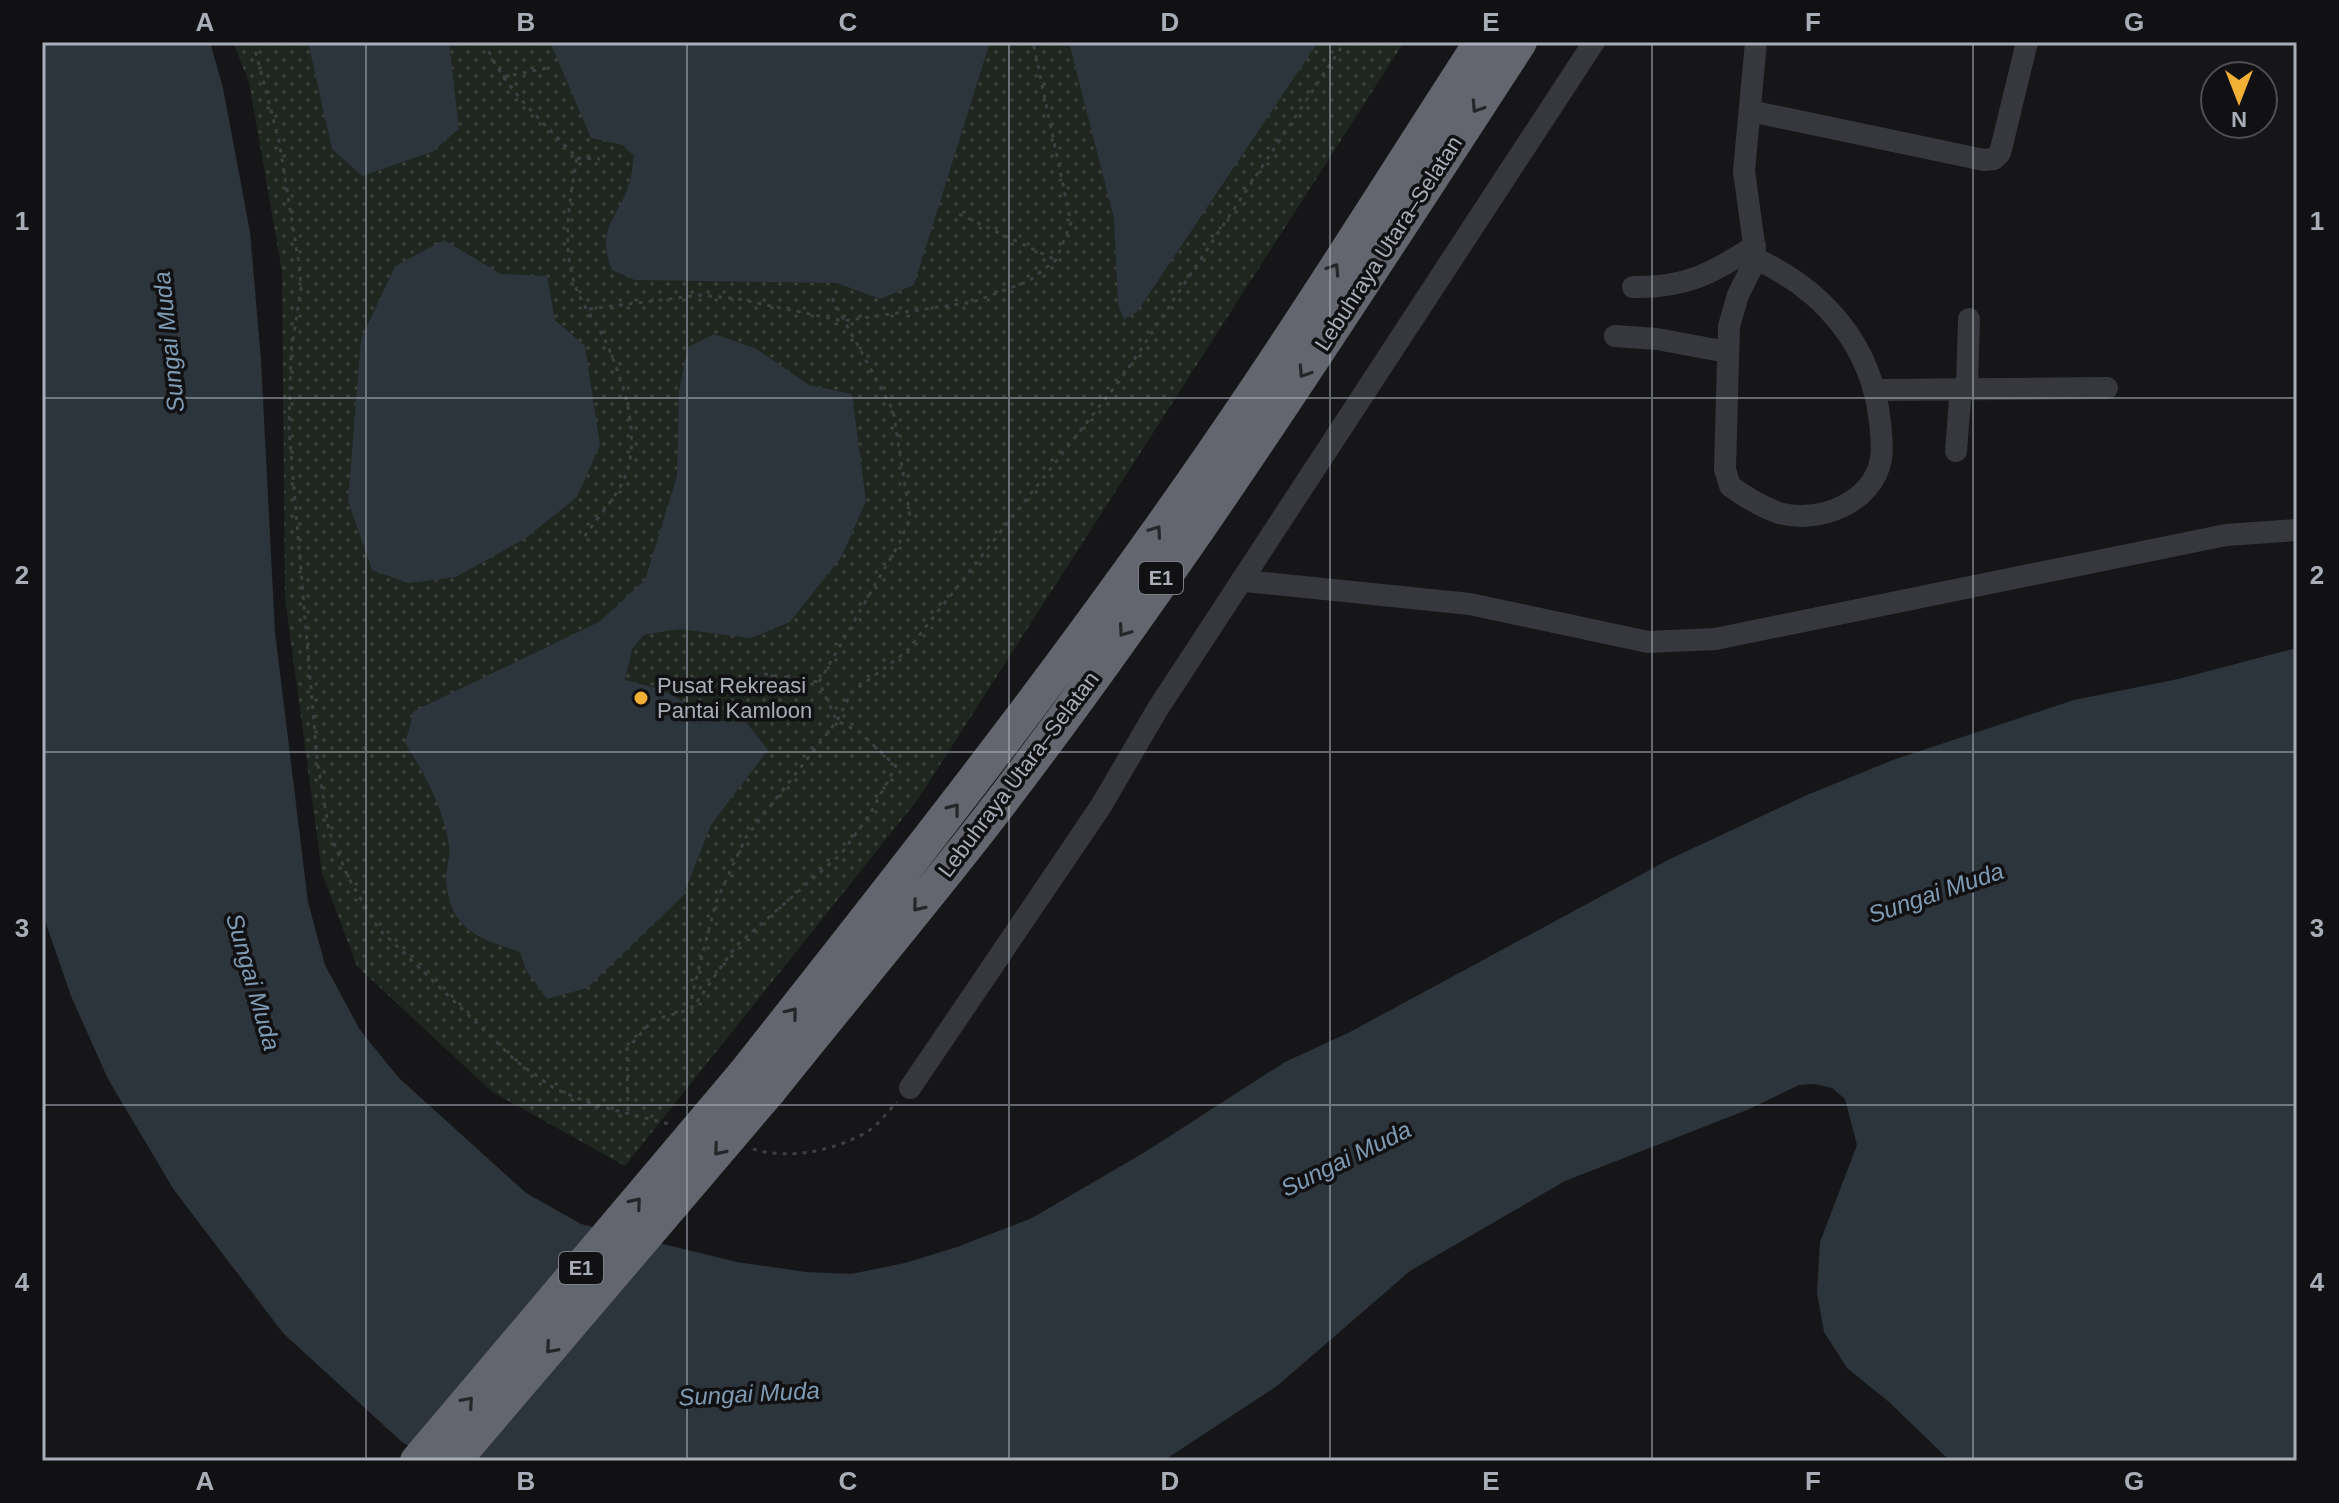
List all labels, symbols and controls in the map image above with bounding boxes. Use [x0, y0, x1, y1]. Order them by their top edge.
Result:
text: A [196, 7, 215, 37]
text: B [517, 7, 535, 37]
text: C [839, 7, 858, 37]
text: D [1161, 7, 1179, 37]
text: E [1482, 7, 1500, 37]
text: F [1805, 7, 1821, 37]
text: G [2124, 7, 2144, 37]
north arrow [2199, 60, 2279, 140]
one-way arrow [1472, 99, 1487, 113]
text: N [2231, 107, 2247, 132]
street label: Lebuhraya Utara–Selatan [1310, 131, 1467, 355]
text: 1 [15, 206, 29, 236]
text: 1 [2310, 206, 2324, 236]
one-way arrow [1324, 264, 1339, 278]
water label: Sungai Muda [148, 270, 189, 414]
one-way arrow [1299, 363, 1314, 378]
one-way arrow [1146, 525, 1161, 539]
text: 2 [15, 560, 29, 590]
text: 2 [2310, 560, 2324, 590]
road number: E1 [1139, 562, 1183, 594]
one-way arrow [1119, 622, 1134, 637]
street label: Lebuhraya Utara–Selatan [933, 667, 1104, 882]
place label: Pusat Rekreasi Pantai Kamloon [657, 673, 812, 723]
marker: Pusat Rekreasi Pantai Kamloon [632, 689, 650, 707]
one-way arrow [945, 803, 959, 818]
water label: Sungai Muda [1865, 857, 2007, 928]
one-way arrow [913, 897, 927, 912]
water label: Sungai Muda [221, 910, 286, 1054]
text: 3 [15, 913, 29, 943]
text: 3 [2310, 913, 2324, 943]
one-way arrow [783, 1007, 797, 1022]
water label: Sungai Muda [1276, 1115, 1415, 1202]
one-way arrow [714, 1141, 729, 1155]
one-way arrow [626, 1198, 641, 1213]
road number: E1 [559, 1252, 603, 1284]
text: 4 [15, 1267, 30, 1297]
text: 4 [2310, 1267, 2325, 1297]
one-way arrow [546, 1339, 561, 1354]
water label: Sungai Muda [678, 1376, 820, 1411]
one-way arrow [458, 1396, 473, 1411]
text: A [196, 1466, 215, 1496]
text: B [517, 1466, 535, 1496]
text: C [839, 1466, 858, 1496]
text: D [1161, 1466, 1179, 1496]
text: E [1482, 1466, 1500, 1496]
text: F [1805, 1466, 1821, 1496]
text: G [2124, 1466, 2144, 1496]

